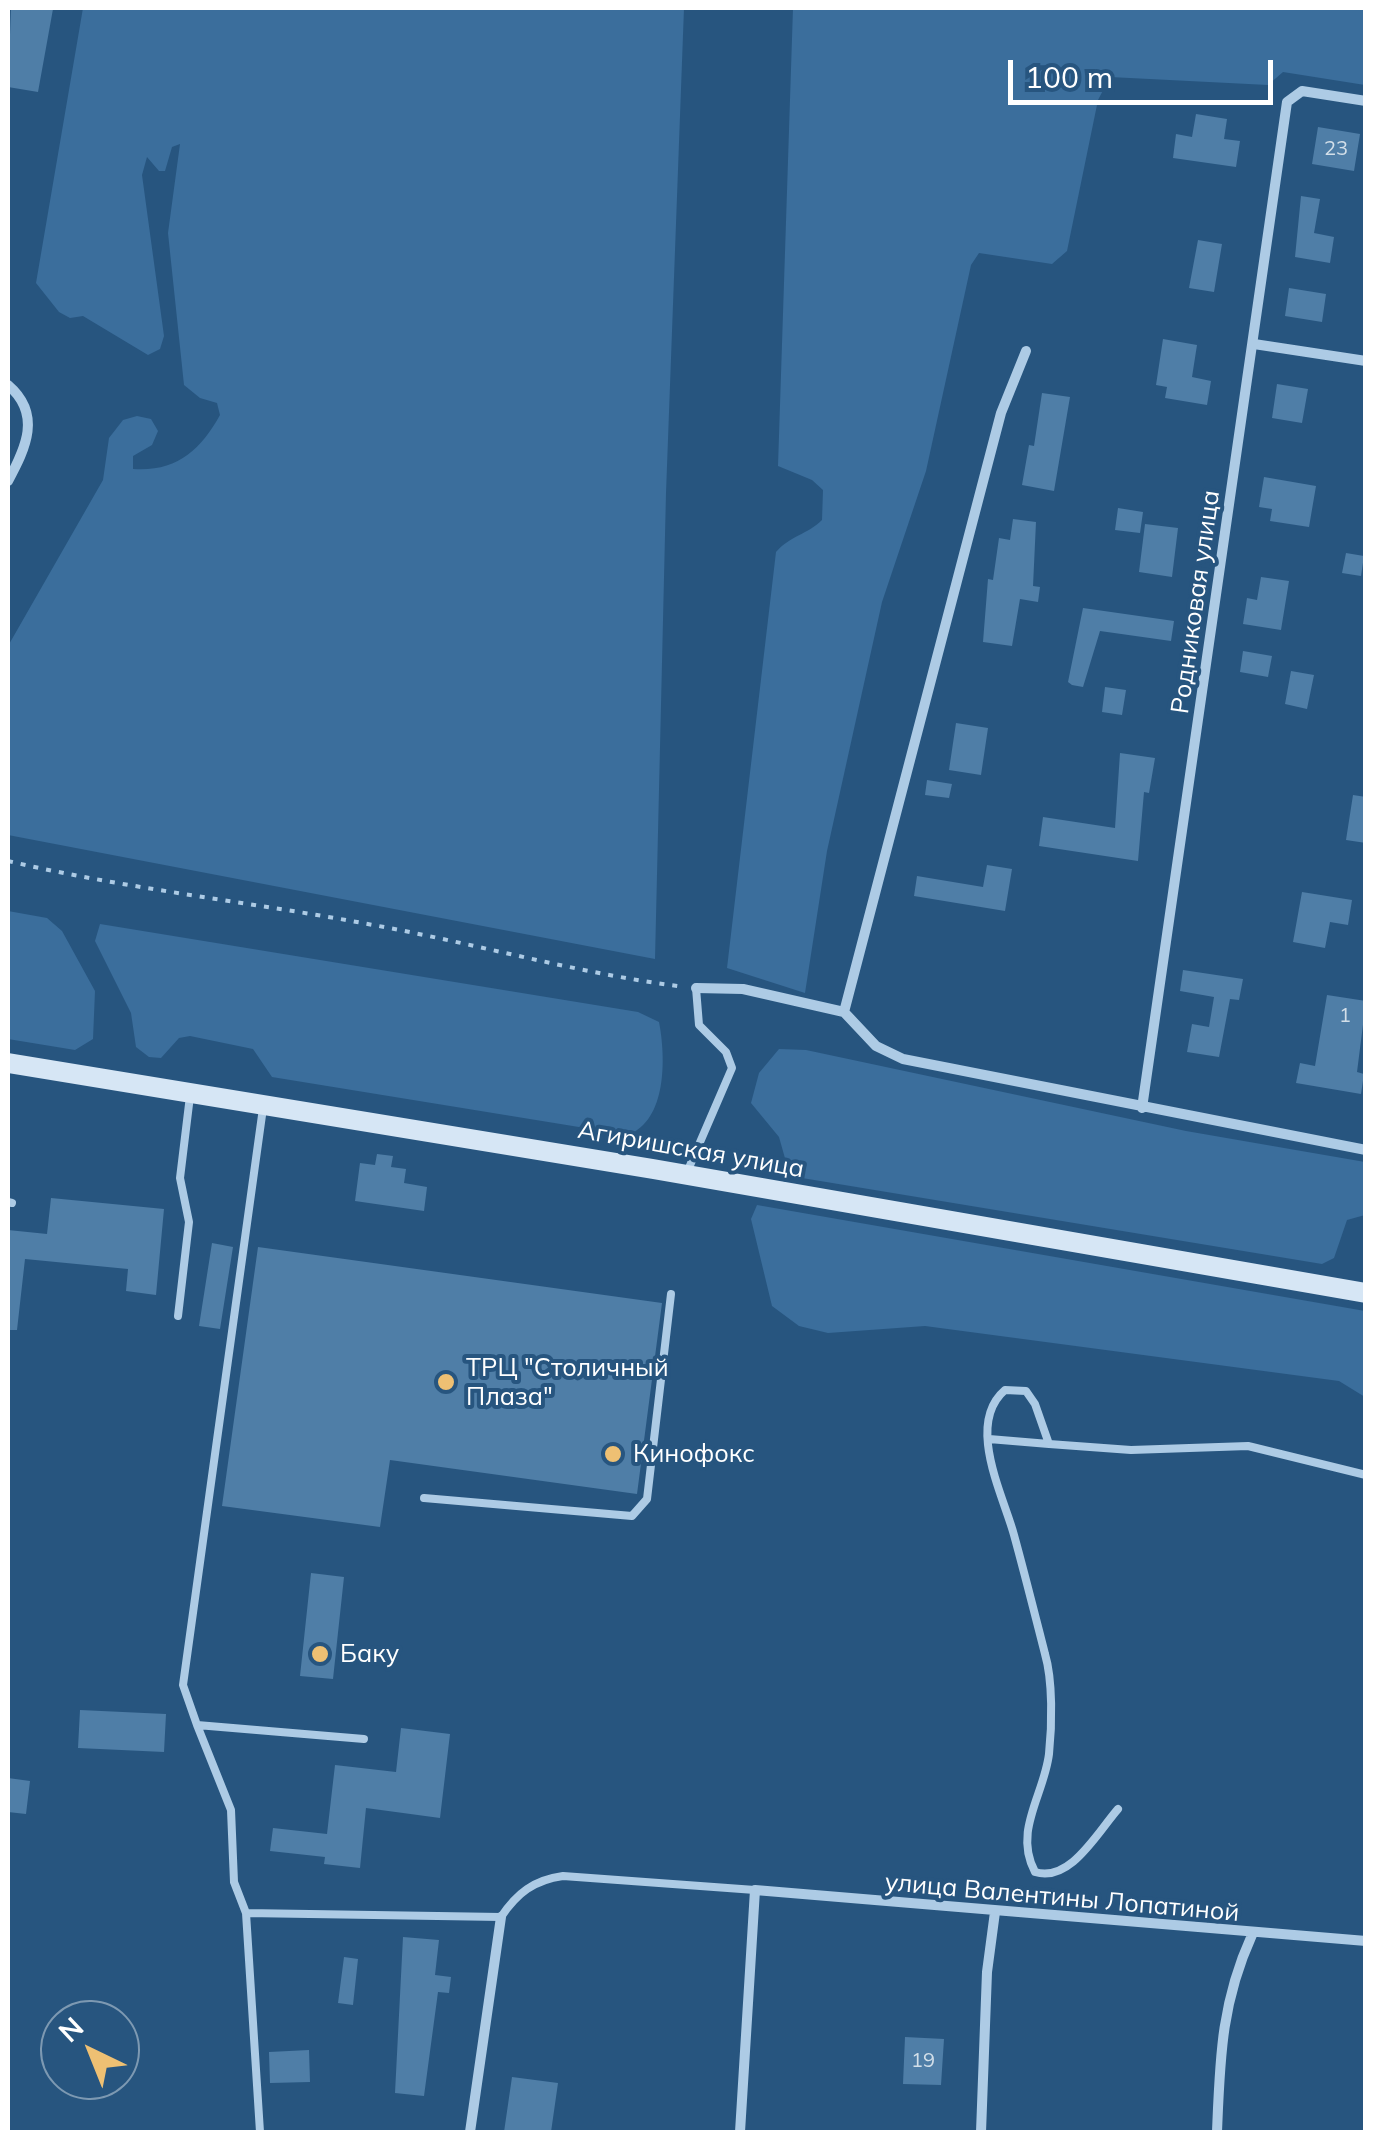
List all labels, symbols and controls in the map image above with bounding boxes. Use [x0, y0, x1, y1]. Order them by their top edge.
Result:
scale bar [1013, 40, 1278, 102]
text: 100 m [1025, 58, 1113, 96]
house number: 23 [1324, 137, 1348, 161]
street label: Родниковая улица [1165, 488, 1227, 716]
house number: 1 [1339, 1004, 1351, 1028]
street label: Агиришская улица [575, 1115, 807, 1185]
place label: ТРЦ "Столичный Плаза" [466, 1353, 669, 1412]
marker: ТРЦ "Столичный Плаза" [435, 1371, 457, 1393]
place label: Кинофокс [633, 1439, 755, 1469]
marker: Кинофокс [602, 1443, 624, 1465]
place label: Баку [340, 1639, 399, 1669]
marker: Баку [309, 1643, 331, 1665]
street label: улица Валентины Лопатиной [884, 1868, 1240, 1928]
north arrow [40, 2000, 140, 2100]
text: N [51, 2009, 90, 2049]
house number: 19 [911, 2049, 935, 2073]

